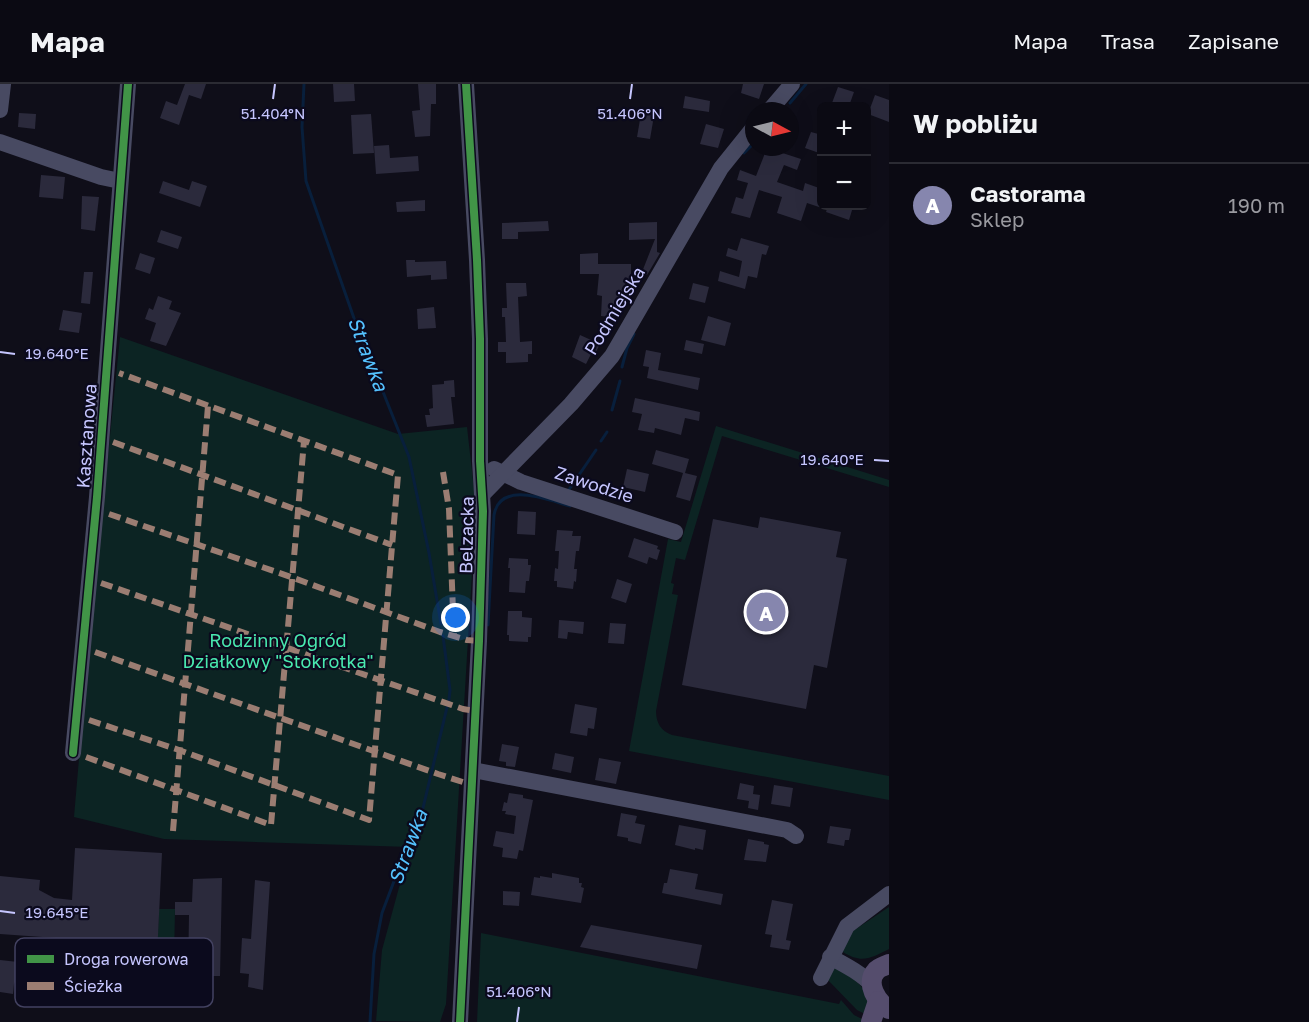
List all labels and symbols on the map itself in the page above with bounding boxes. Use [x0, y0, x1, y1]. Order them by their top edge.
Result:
north arrow [745, 102, 799, 156]
text: 51.404°N [241, 104, 305, 122]
text: 51.406°N [597, 104, 663, 122]
street label: Podmiejska [579, 262, 649, 359]
water label: Strawka [344, 313, 394, 395]
text: 19.640°E [25, 344, 89, 362]
street label: Kasztanowa [71, 383, 101, 489]
text: 19.640°E [800, 450, 864, 468]
street label: Zawodzie [552, 461, 636, 507]
street label: Belzacka [454, 496, 478, 574]
pin: A [746, 590, 786, 634]
your location [441, 603, 470, 632]
park label: Rodzinny Ogród Działkowy "Stokrotka" [183, 629, 373, 672]
water label: Strawka [382, 805, 432, 887]
text: 19.645°E [26, 903, 88, 921]
legend [15, 938, 213, 1007]
text: Droga rowerowa [64, 949, 189, 969]
text: Ścieżka [64, 976, 123, 996]
text: 51.406°N [486, 982, 552, 1000]

